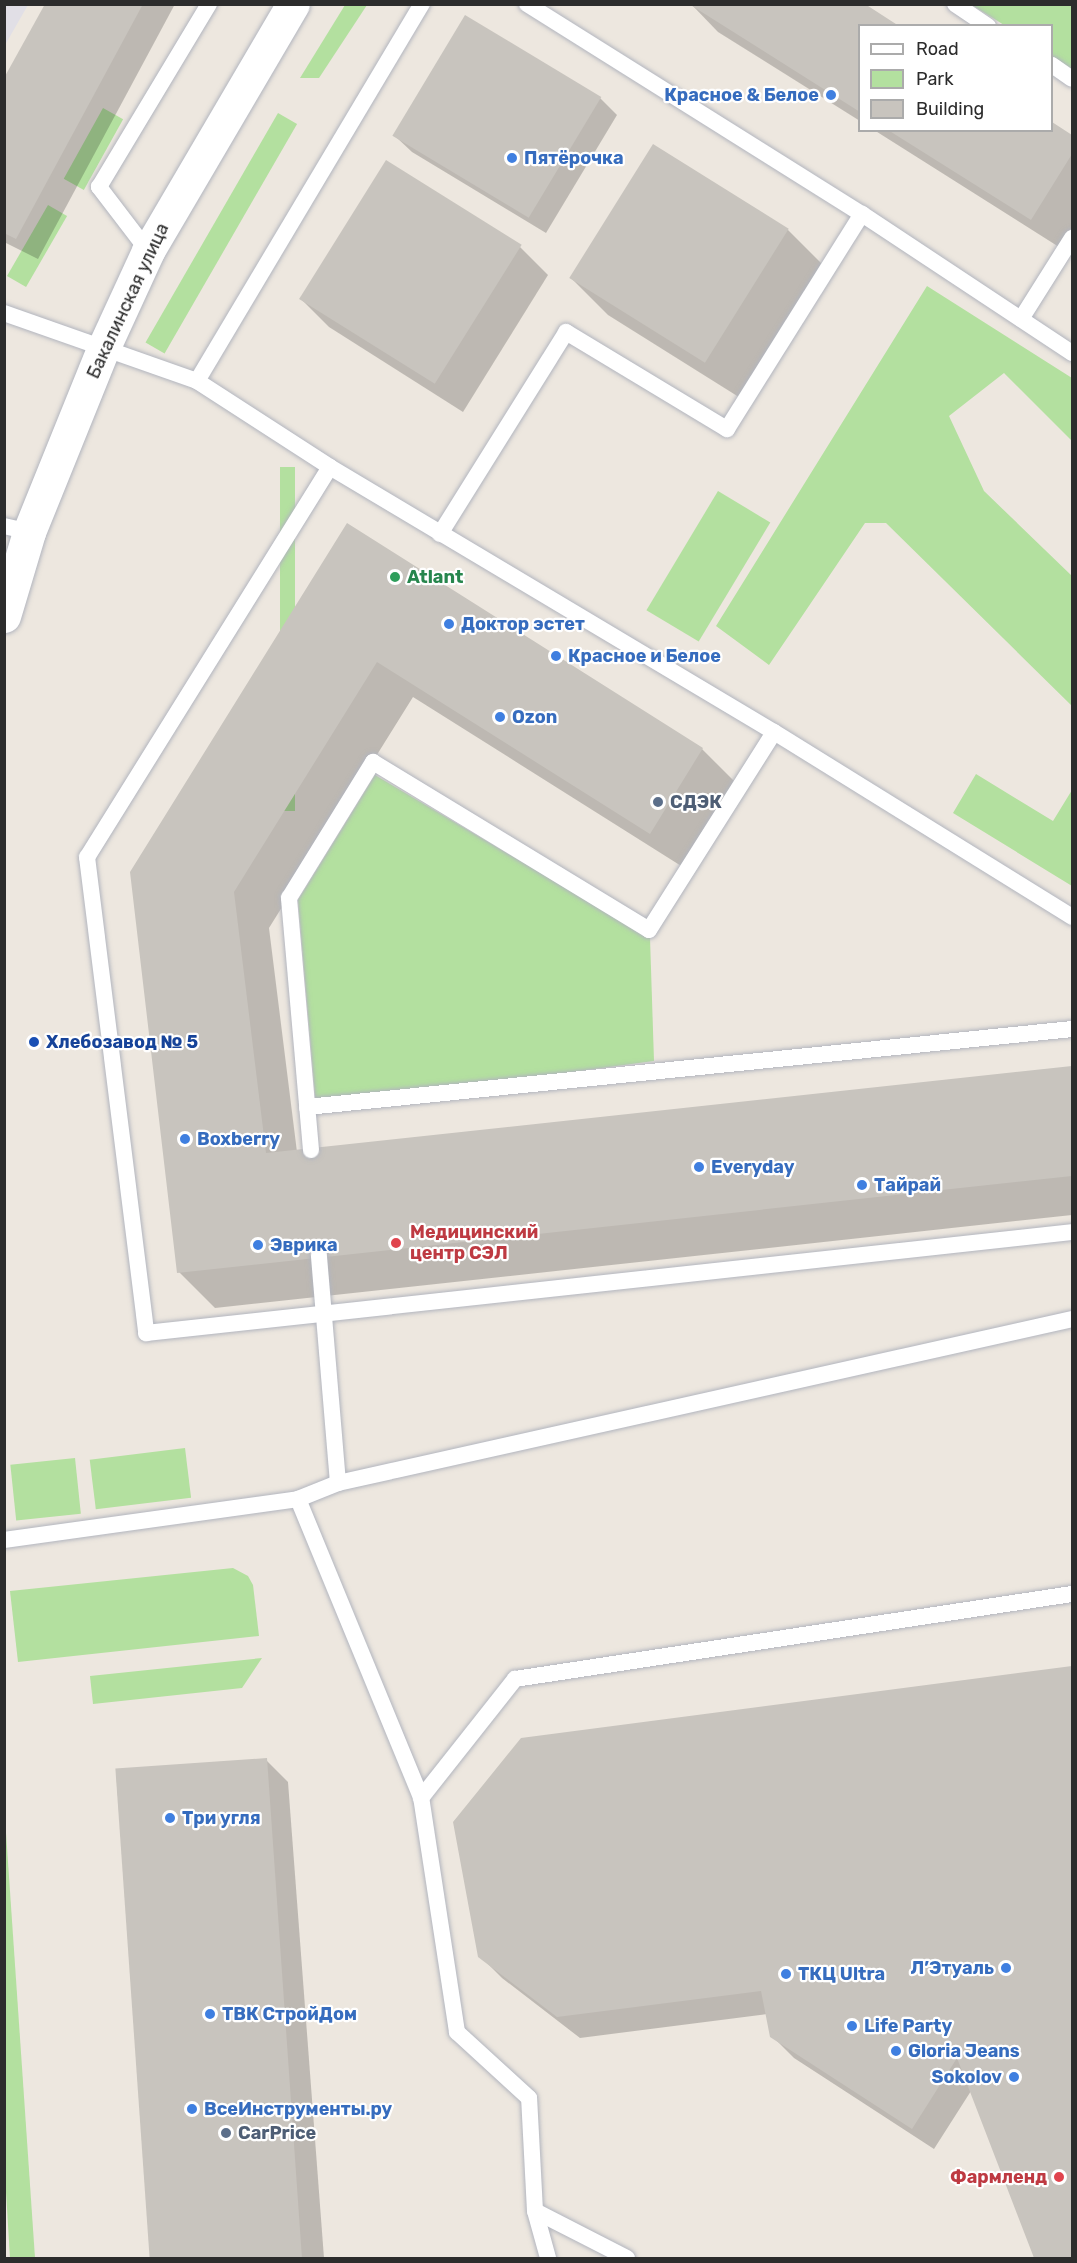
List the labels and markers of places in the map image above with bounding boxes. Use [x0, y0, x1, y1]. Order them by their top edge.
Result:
place label: Красное & Белое [664, 84, 819, 106]
marker: Красное & Белое [824, 88, 838, 102]
place label: Пятёрочка [524, 147, 624, 169]
marker: Пятёрочка [505, 151, 519, 165]
place label: Atlant [407, 566, 463, 588]
marker: Atlant [388, 570, 402, 584]
place label: Доктор эстет [461, 613, 585, 635]
marker: Доктор эстет [442, 617, 456, 631]
place label: Красное и Белое [568, 645, 721, 667]
marker: Красное и Белое [549, 649, 563, 663]
place label: Ozon [512, 706, 557, 728]
marker: Ozon [493, 710, 507, 724]
place label: СДЭК [670, 791, 722, 813]
marker: СДЭК [651, 795, 665, 809]
place label: Хлебозавод № 5 [46, 1031, 198, 1053]
marker: Хлебозавод № 5 [27, 1035, 41, 1049]
place label: Boxberry [197, 1128, 280, 1150]
marker: Boxberry [178, 1132, 192, 1146]
place label: Everyday [711, 1156, 794, 1178]
marker: Everyday [692, 1160, 706, 1174]
place label: Тайрай [874, 1174, 941, 1196]
marker: Тайрай [855, 1178, 869, 1192]
place label: Медицинский центр СЭЛ [410, 1222, 538, 1264]
place label: Эврика [270, 1234, 338, 1256]
marker: Медицинский центр СЭЛ [387, 1234, 405, 1252]
marker: Эврика [251, 1238, 265, 1252]
place label: Три угля [182, 1807, 261, 1829]
marker: Три угля [163, 1811, 177, 1825]
place label: Л’Этуаль [911, 1957, 994, 1979]
marker: Л’Этуаль [999, 1961, 1013, 1975]
place label: ТКЦ Ultra [798, 1963, 885, 1985]
marker: ТКЦ Ultra [779, 1967, 793, 1981]
place label: ТВК СтройДом [222, 2003, 357, 2025]
marker: ТВК СтройДом [203, 2007, 217, 2021]
place label: Life Party [864, 2015, 952, 2037]
marker: Life Party [845, 2019, 859, 2033]
place label: Gloria Jeans [908, 2040, 1020, 2062]
marker: Gloria Jeans [889, 2044, 903, 2058]
place label: Sokolov [931, 2066, 1002, 2088]
marker: Sokolov [1007, 2070, 1021, 2084]
place label: ВсеИнструменты.ру [204, 2098, 392, 2120]
marker: ВсеИнструменты.ру [185, 2102, 199, 2116]
place label: CarPrice [238, 2122, 316, 2144]
marker: CarPrice [219, 2126, 233, 2140]
place label: Фармленд [950, 2166, 1047, 2188]
marker: Фармленд [1052, 2170, 1066, 2184]

